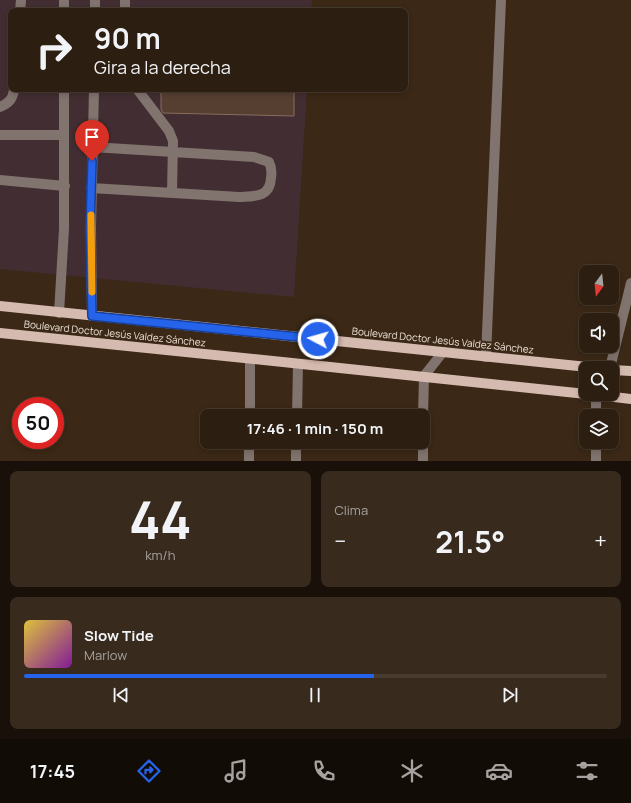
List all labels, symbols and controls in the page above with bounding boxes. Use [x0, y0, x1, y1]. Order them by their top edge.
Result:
text: 90 m [94, 19, 161, 57]
icon: right [28, 24, 80, 76]
text: Gira a la derecha [94, 55, 231, 79]
pin [75, 120, 109, 161]
icon: arrive [81, 126, 103, 148]
north arrow [579, 265, 619, 305]
map controls [579, 265, 619, 449]
button: sound [579, 313, 619, 353]
street label: Boulevard Doctor Jesús Valdez Sánchez [23, 316, 207, 350]
position arrow [297, 318, 339, 360]
street label: Boulevard Doctor Jesús Valdez Sánchez [351, 323, 535, 357]
button: search [579, 361, 619, 401]
speed limit sign: 50 [12, 397, 64, 449]
button: layers [579, 409, 619, 449]
text: 17:46 · 1 min · 150 m [247, 418, 383, 439]
text: 44 [129, 484, 192, 555]
text: Clima [335, 501, 368, 519]
text: 21.5° [435, 521, 505, 562]
text: − [335, 526, 346, 556]
text: + [594, 526, 607, 556]
text: km/h [145, 546, 175, 564]
text: Slow Tide [84, 625, 154, 646]
text: Marlow [84, 646, 127, 664]
icon: previous [110, 684, 132, 706]
icon: pause [304, 684, 326, 706]
icon: next [499, 684, 521, 706]
icon: directions [135, 757, 163, 785]
icon: music [222, 757, 250, 785]
icon: phone [310, 757, 338, 785]
icon: climate [398, 757, 426, 785]
icon: car [485, 757, 513, 785]
icon: filters [573, 757, 601, 785]
text: 17:45 [30, 759, 75, 783]

